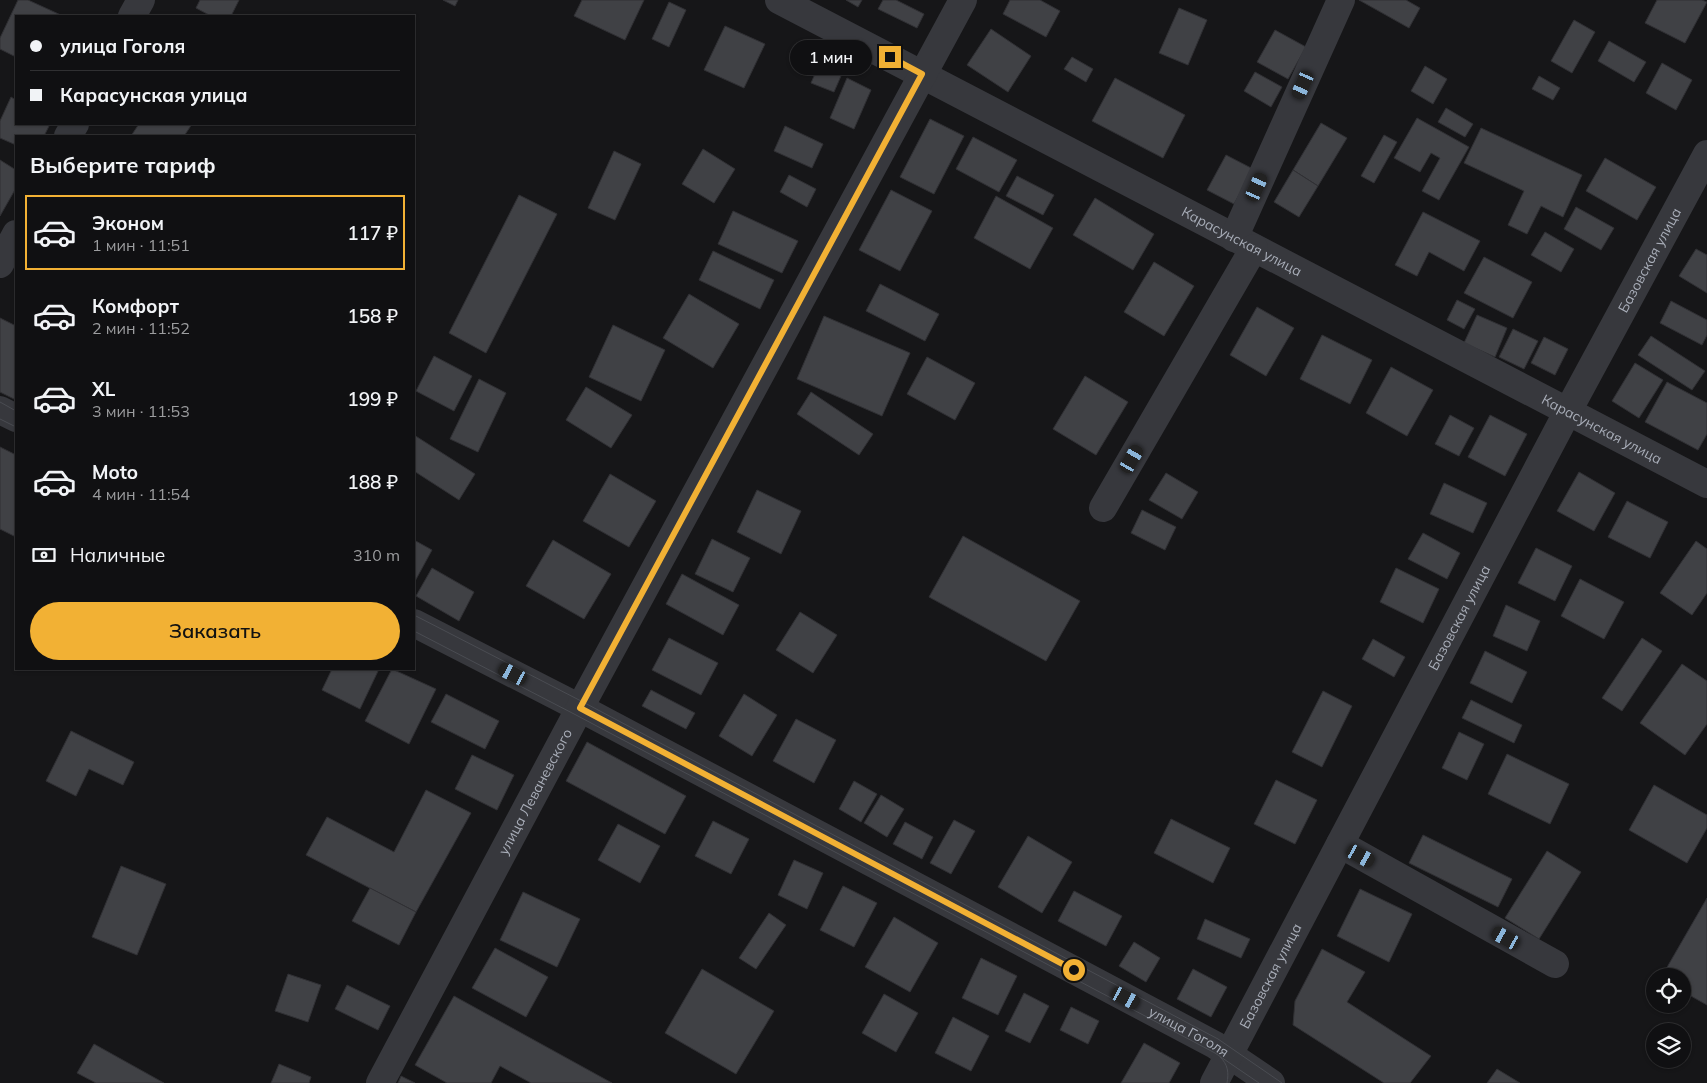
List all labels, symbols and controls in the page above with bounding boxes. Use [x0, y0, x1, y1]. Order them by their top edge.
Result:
text: улица Гоголя [60, 34, 185, 58]
callout: 1 мин [790, 40, 872, 74]
route end [879, 46, 901, 68]
text: 1 мин [809, 47, 853, 67]
car [1290, 68, 1315, 102]
text: Карасунская улица [60, 83, 248, 107]
text: Выберите тариф [30, 151, 216, 179]
car [1244, 170, 1269, 204]
street label: Карасунская улица [1179, 203, 1305, 280]
street label: Базовская улица [1614, 205, 1685, 316]
icon: car [32, 210, 77, 255]
text: Эконом [92, 211, 164, 235]
text: 117 ₽ [347, 221, 398, 245]
text: 1 мин · 11:51 [92, 235, 190, 255]
icon: car [32, 293, 77, 338]
text: Комфорт [92, 294, 179, 318]
text: 158 ₽ [347, 304, 398, 328]
text: 2 мин · 11:52 [92, 318, 190, 338]
icon: car [32, 376, 77, 421]
text: XL [92, 377, 115, 401]
text: 199 ₽ [347, 387, 398, 411]
street label: Карасунская улица [1539, 390, 1665, 468]
text: 3 мин · 11:53 [92, 401, 190, 421]
car [1118, 442, 1145, 476]
icon: car [32, 459, 77, 504]
text: Moto [92, 460, 138, 484]
text: 188 ₽ [347, 470, 398, 494]
text: 4 мин · 11:54 [92, 484, 190, 504]
icon: cash [30, 541, 58, 569]
text: Наличные [70, 543, 165, 567]
text: 310 m [353, 545, 400, 565]
street label: Базовская улица [1424, 562, 1494, 673]
button: Заказать [30, 602, 400, 660]
car [496, 661, 529, 687]
street label: улица Леваневского [494, 726, 576, 858]
car [1344, 842, 1377, 870]
street label: Базовская улица [1235, 920, 1305, 1032]
car [1489, 924, 1522, 952]
route start [1063, 959, 1085, 981]
map controls [1646, 968, 1691, 1068]
button: locate [1646, 968, 1691, 1013]
car [1109, 984, 1142, 1012]
street label: улица Гоголя [1146, 1002, 1233, 1061]
button: layers [1646, 1023, 1691, 1068]

